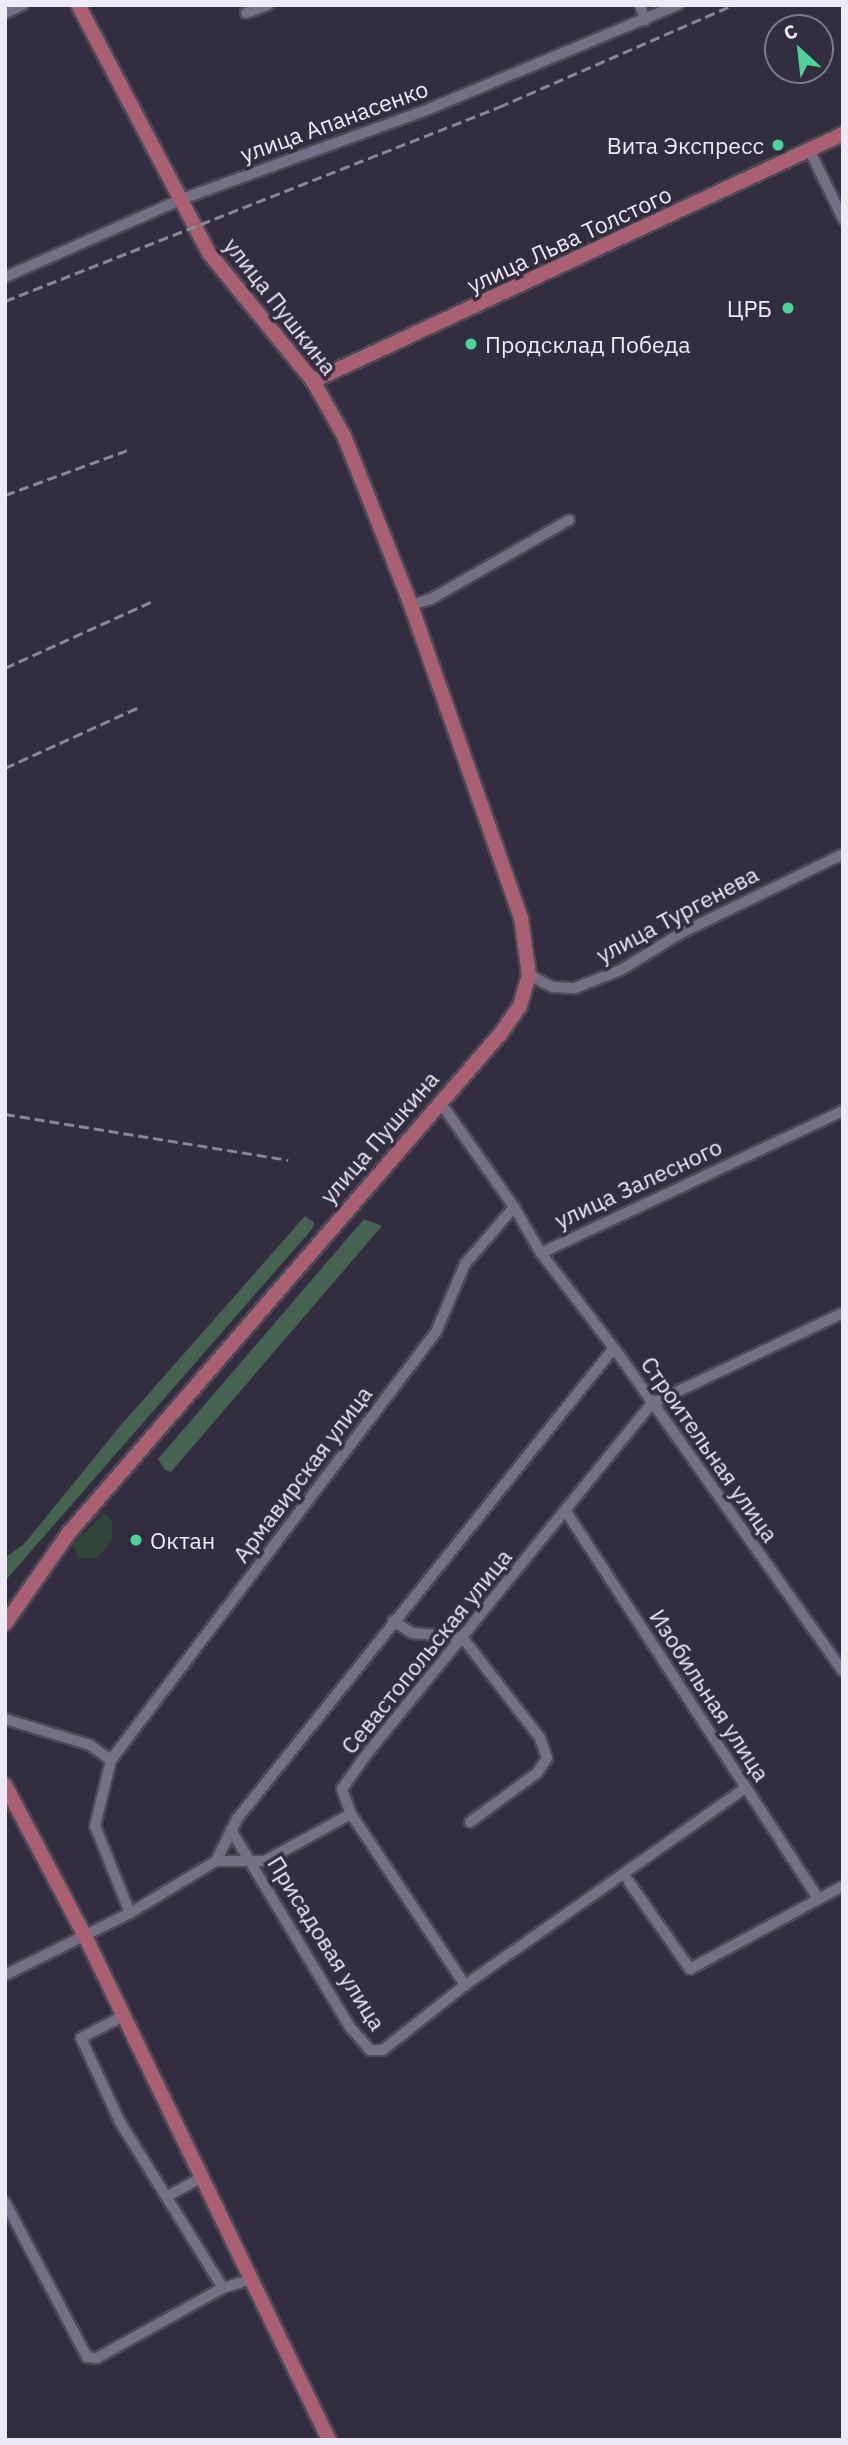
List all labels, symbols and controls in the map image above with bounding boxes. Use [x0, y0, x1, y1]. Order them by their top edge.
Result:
north arrow [764, 14, 834, 84]
text: С [779, 19, 801, 46]
street label: улица Апанасенко [236, 74, 432, 168]
place label: Вита Экспресс [607, 131, 764, 159]
marker: Вита Экспресс [770, 137, 786, 153]
street label: улица Льва Толстого [462, 180, 676, 298]
street label: улица Пушкина [219, 232, 343, 380]
place label: ЦРБ [727, 294, 772, 322]
marker: ЦРБ [778, 298, 798, 318]
place label: Продсклад Победа [485, 330, 691, 358]
marker: Продсклад Победа [463, 336, 479, 352]
street label: улица Тургенева [591, 860, 763, 968]
street label: улица Пушкина [314, 1065, 444, 1209]
street label: улица Залесного [550, 1132, 726, 1234]
street label: Строительная улица [636, 1351, 784, 1547]
street label: Армавирская улица [227, 1380, 377, 1568]
place label: Октан [150, 1526, 215, 1554]
marker: Октан [128, 1532, 144, 1548]
street label: Севастопольская улица [335, 1543, 517, 1759]
street label: Изобильная улица [644, 1604, 776, 1786]
street label: Присадовая улица [262, 1851, 392, 2035]

